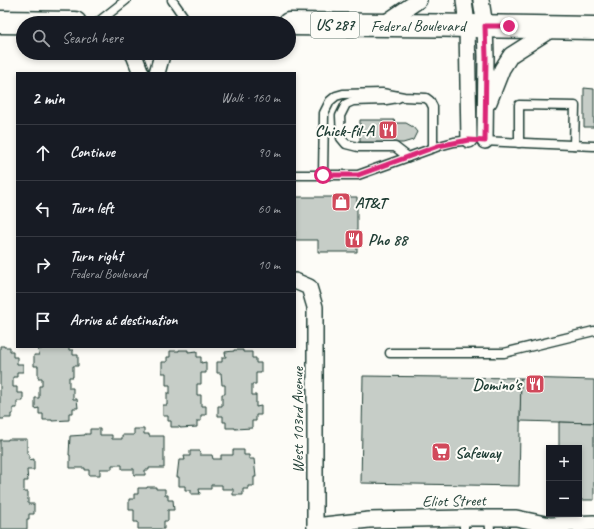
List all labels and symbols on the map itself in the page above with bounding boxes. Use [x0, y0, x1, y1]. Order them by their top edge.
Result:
road number: US 287 [311, 12, 359, 38]
street label: Federal Boulevard [371, 16, 468, 36]
route end [500, 17, 518, 35]
restaurant icon: Chick-fil-A [377, 119, 399, 141]
place label: Chick-fil-A [315, 121, 376, 141]
route start [314, 166, 332, 184]
shop icon: AT&T [330, 191, 352, 213]
place label: AT&T [355, 193, 390, 213]
restaurant icon: Pho 88 [343, 228, 365, 250]
place label: Pho 88 [368, 230, 409, 250]
street label: West 103rd Avenue [288, 365, 308, 473]
restaurant icon: Domino's [524, 373, 546, 395]
place label: Domino's [473, 375, 522, 395]
supermarket icon: Safeway [430, 441, 452, 463]
place label: Safeway [455, 443, 502, 463]
street label: Eliot Street [422, 490, 488, 512]

